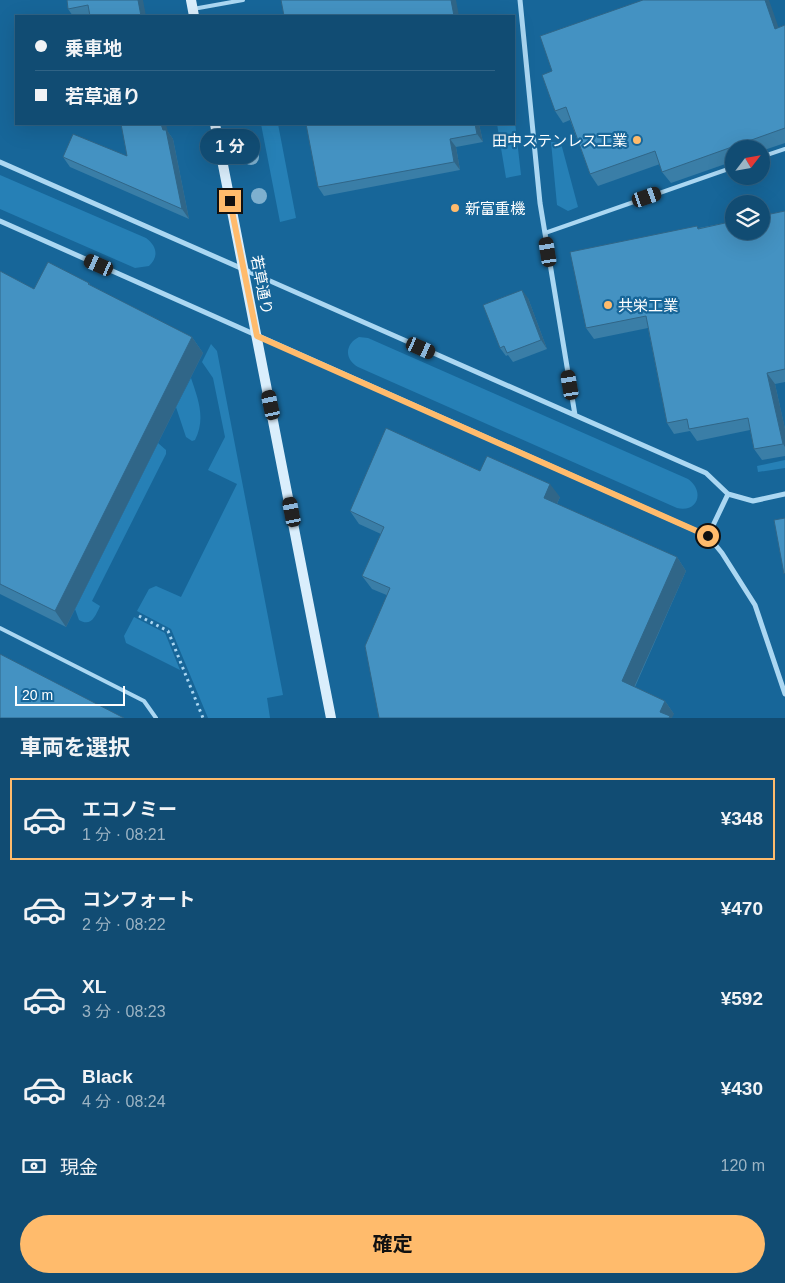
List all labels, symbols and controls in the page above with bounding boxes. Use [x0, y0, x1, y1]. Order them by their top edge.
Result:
text: 乗車地 [65, 38, 122, 59]
text: 若草通り [65, 86, 141, 107]
callout: 1 分 [200, 128, 260, 164]
place label: 田中ステンレス工業 [492, 132, 627, 149]
marker: 田中ステンレス工業 [631, 134, 643, 146]
text: 1 分 [215, 138, 245, 155]
north arrow [725, 140, 770, 185]
map controls [725, 140, 770, 240]
car [630, 185, 663, 209]
route end [219, 190, 241, 212]
button: layers [725, 195, 770, 240]
place label: 新富重機 [465, 200, 525, 217]
marker: 新富重機 [449, 202, 461, 214]
car [538, 236, 557, 268]
car [82, 252, 115, 278]
street label: 若草通り [248, 254, 276, 316]
place label: 共栄工業 [618, 297, 678, 314]
marker: 共栄工業 [602, 299, 614, 311]
car [404, 335, 437, 361]
car [560, 369, 579, 401]
car [260, 389, 281, 421]
car [281, 496, 302, 528]
route start [697, 525, 719, 547]
scale bar [15, 683, 125, 706]
text: 20 m [22, 687, 53, 703]
text: 車両を選択 [20, 735, 130, 760]
icon: car [22, 797, 67, 842]
text: エコノミー [82, 799, 177, 820]
text: ¥348 [721, 808, 763, 829]
text: 1 分 · 08:21 [82, 826, 166, 843]
icon: car [22, 887, 67, 932]
text: コンフォート [82, 889, 195, 910]
text: ¥470 [721, 898, 763, 919]
text: 2 分 · 08:22 [82, 916, 166, 933]
text: XL [82, 976, 106, 997]
icon: car [22, 977, 67, 1022]
text: ¥592 [721, 988, 763, 1009]
text: 3 分 · 08:23 [82, 1003, 166, 1020]
text: Black [82, 1066, 133, 1087]
icon: car [22, 1067, 67, 1112]
text: ¥430 [721, 1078, 763, 1099]
text: 4 分 · 08:24 [82, 1093, 166, 1110]
icon: cash [20, 1152, 48, 1180]
text: 現金 [60, 1157, 98, 1178]
text: 120 m [721, 1157, 765, 1174]
button: 確定 [20, 1215, 765, 1273]

